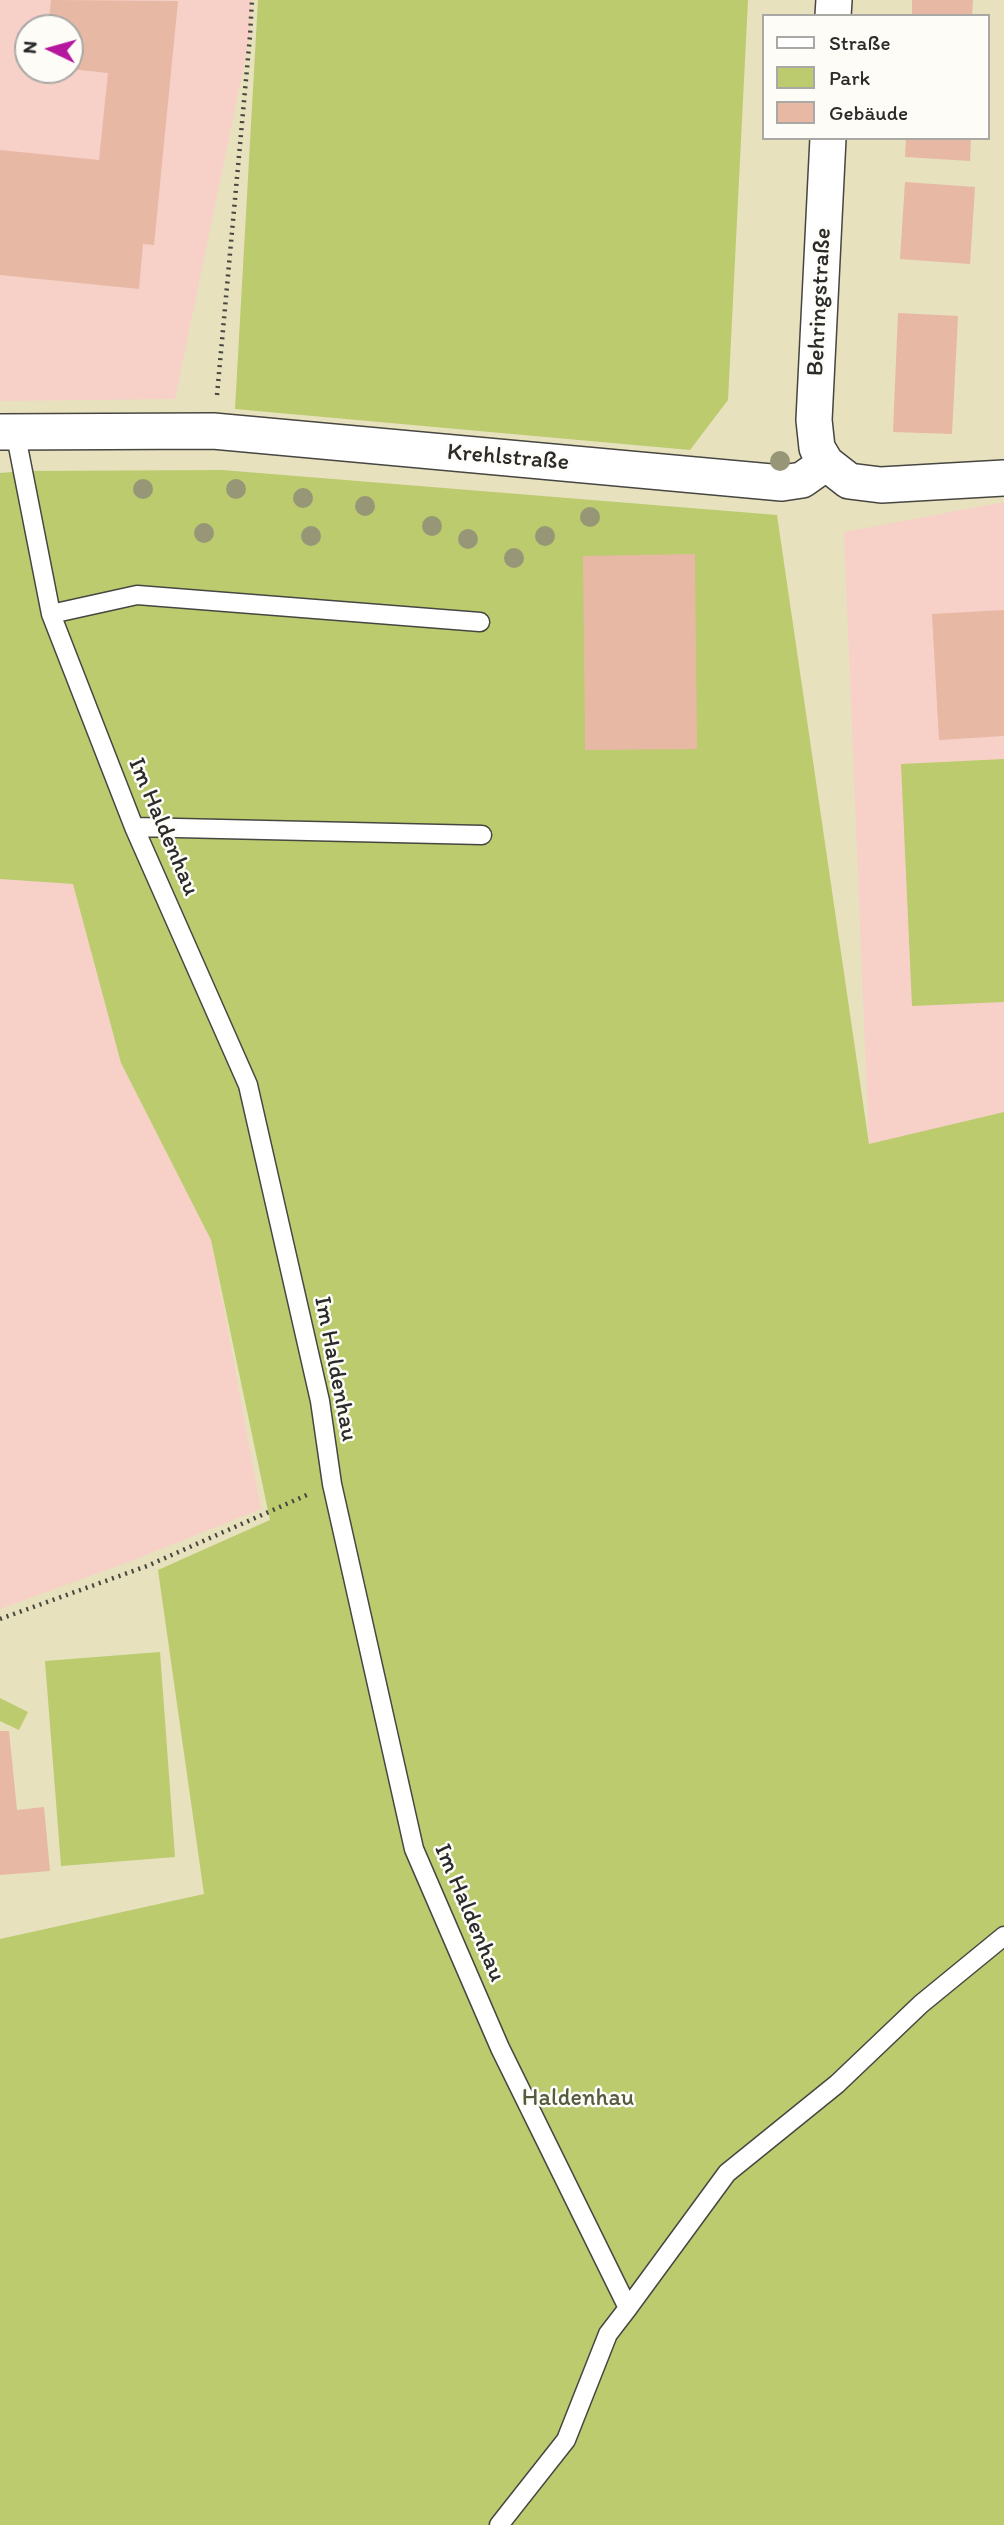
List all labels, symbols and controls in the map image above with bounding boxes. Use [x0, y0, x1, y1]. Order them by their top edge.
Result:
north arrow [14, 14, 84, 84]
legend [762, 14, 990, 140]
text: Straße [829, 30, 890, 55]
text: N [18, 40, 42, 55]
text: Park [829, 65, 870, 90]
text: Gebäude [829, 100, 908, 125]
street label: Behringstraße [802, 227, 838, 377]
street label: Krehlstraße [446, 438, 570, 478]
street label: Im Haldenhau [121, 754, 205, 900]
street label: Im Haldenhau [307, 1294, 363, 1444]
street label: Im Haldenhau [427, 1840, 511, 1986]
park label: Haldenhau [522, 2085, 634, 2113]

